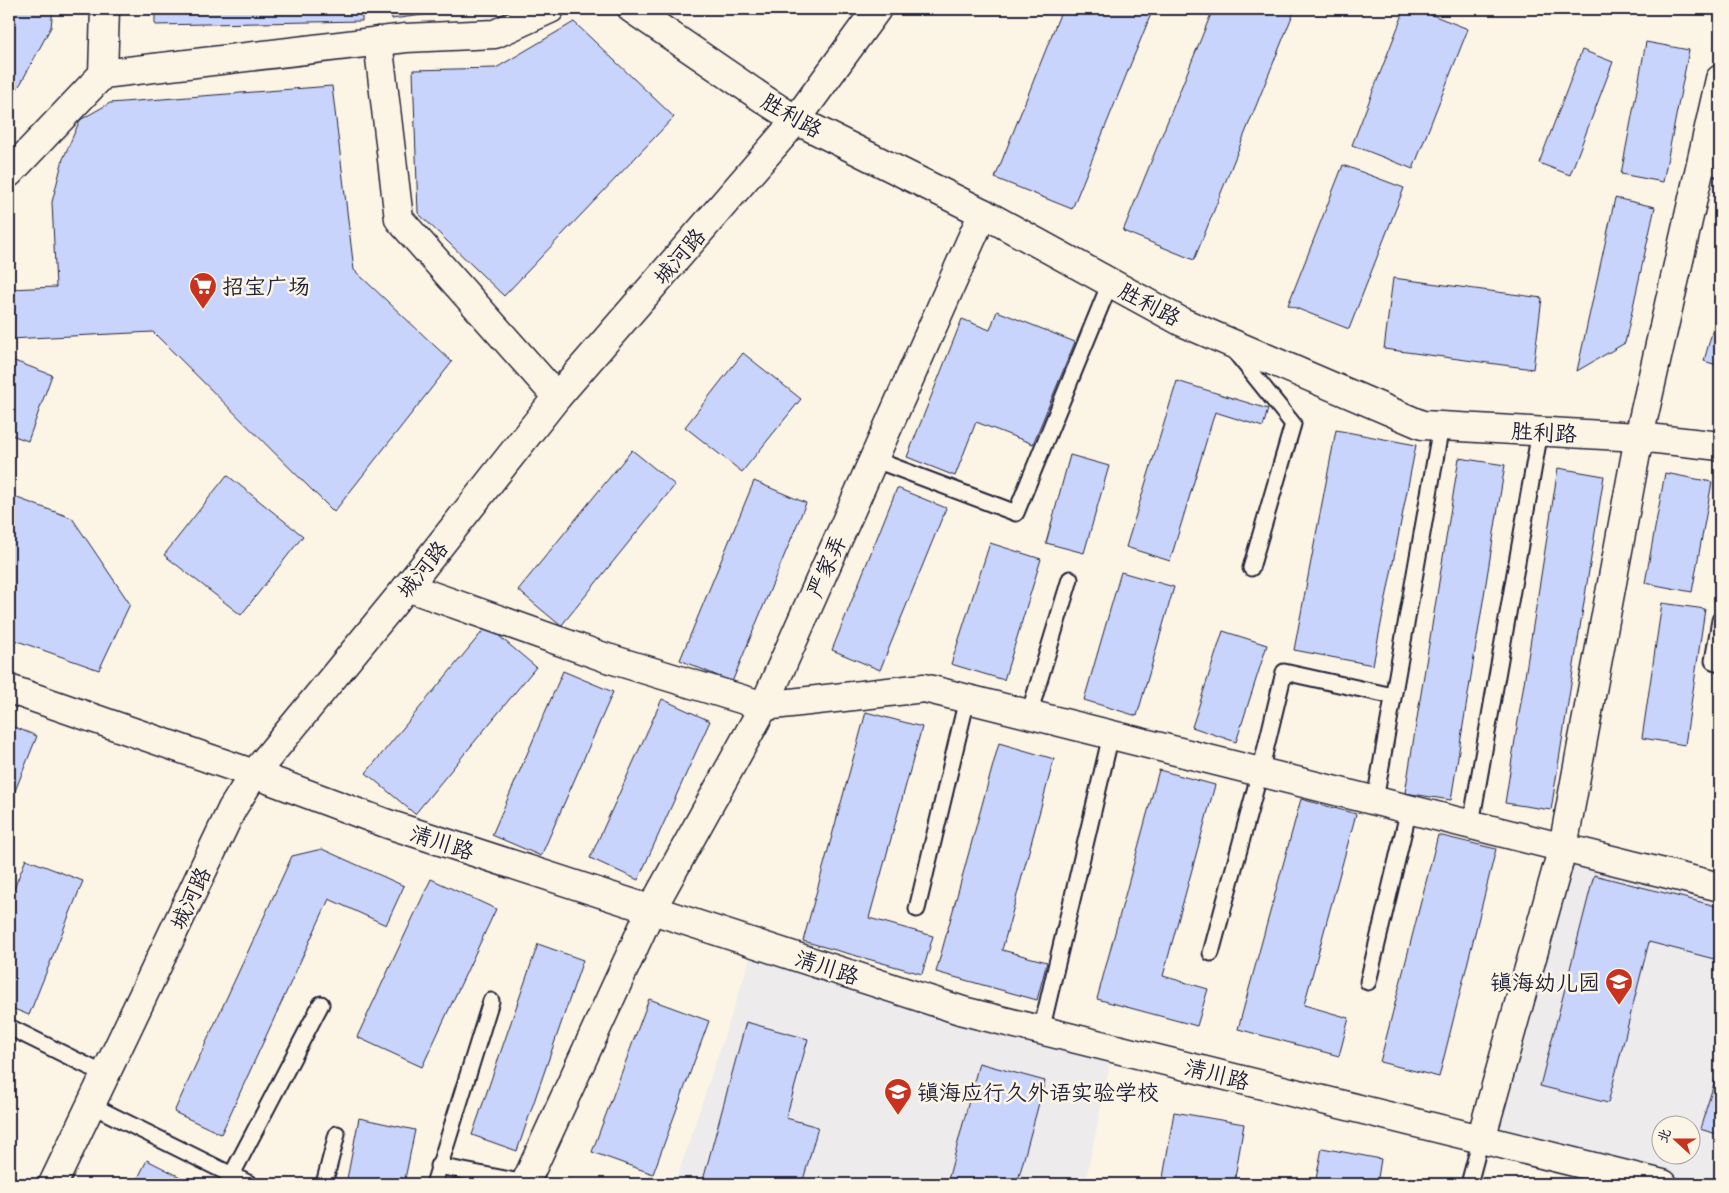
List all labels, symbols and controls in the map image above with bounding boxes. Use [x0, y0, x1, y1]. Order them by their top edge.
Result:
street label: 胜利路 [754, 87, 827, 148]
street label: 城河路 [648, 223, 715, 293]
supermarket icon: 招宝广场 [188, 271, 218, 310]
place label: 招宝广场 [222, 273, 310, 305]
street label: 胜利路 [1112, 277, 1185, 336]
street label: 胜利路 [1510, 417, 1578, 453]
street label: 严家弄 [801, 531, 857, 604]
street label: 城河路 [391, 535, 458, 607]
street label: 清川路 [405, 819, 477, 870]
street label: 城河路 [164, 863, 221, 936]
street label: 清川路 [790, 944, 862, 995]
school or university icon: 镇海幼儿园 [1604, 967, 1634, 1006]
place label: 镇海幼儿园 [1490, 969, 1600, 1001]
street label: 清川路 [1180, 1053, 1252, 1100]
school or university icon: 镇海应行久外语实验学校 [883, 1077, 913, 1116]
place label: 镇海应行久外语实验学校 [917, 1079, 1159, 1111]
north arrow [1652, 1116, 1702, 1166]
text: 北 [1653, 1126, 1678, 1146]

